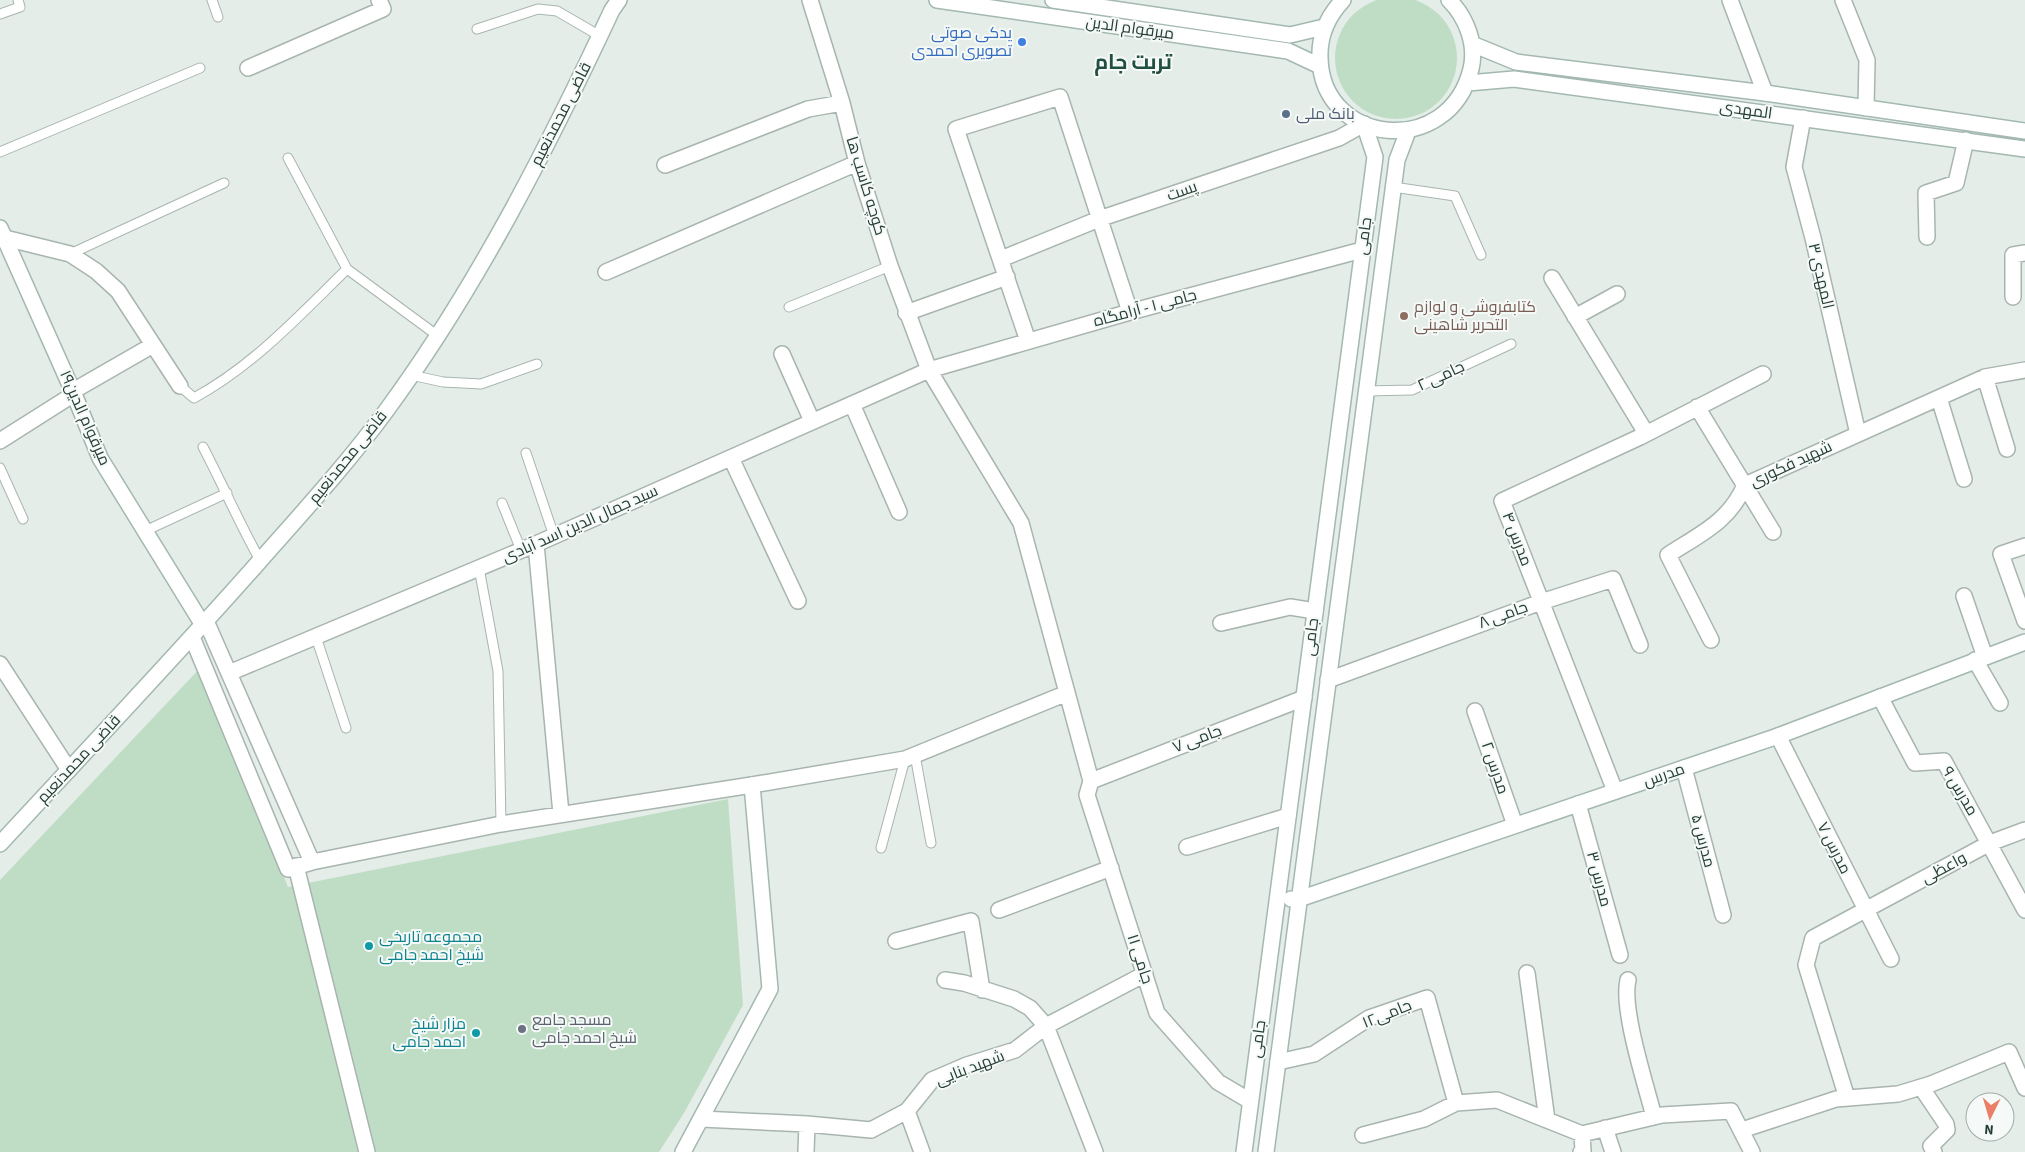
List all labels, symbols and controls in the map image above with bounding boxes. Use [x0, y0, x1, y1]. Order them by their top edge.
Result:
street label: میرقوام الدین [1084, 11, 1176, 45]
place label: یدکی صوتی تصویری احمدی [911, 22, 1013, 62]
marker: یدکی صوتی تصویری احمدی [1016, 36, 1028, 48]
district label: تربت جام [1094, 47, 1173, 77]
street label: قاضی محمدنعیم [525, 58, 597, 170]
street label: المهدی [1718, 95, 1774, 125]
place label: بانک ملی [1296, 103, 1355, 125]
marker: بانک ملی [1280, 108, 1292, 120]
street label: کوچه کاسب ها [841, 134, 891, 238]
street label: پست [1164, 175, 1201, 206]
street label: جامی [1350, 216, 1378, 256]
street label: المهدی ۳ [1803, 241, 1839, 311]
street label: جامی ۱ - آرامگاه [1091, 284, 1199, 332]
place label: کتابفروشی و لوازم التحریر شاهینی [1414, 296, 1536, 336]
marker: کتابفروشی و لوازم التحریر شاهینی [1398, 310, 1410, 322]
street label: جامی ۲ [1414, 356, 1468, 396]
street label: میرقوام الدین۱۹ [54, 367, 116, 469]
street label: قاضی محمدنعیم [304, 406, 392, 508]
street label: شهید فکوری [1746, 435, 1836, 493]
street label: سید جمال الدین اسد آبادی [499, 480, 661, 568]
street label: مدرس ۴ [1497, 509, 1537, 569]
street label: جامی ۸ [1475, 596, 1531, 634]
street label: جامی [1298, 617, 1324, 657]
street label: قاضی محمدنعیم [32, 710, 126, 808]
street label: جامی ۷ [1169, 720, 1225, 758]
street label: مدرس ۲ [1476, 739, 1514, 797]
street label: مدرس [1640, 758, 1688, 792]
street label: مدرس ۹ [1937, 762, 1983, 820]
street label: مدرس ۵ [1685, 812, 1721, 870]
street label: مدرس ۷ [1812, 818, 1856, 878]
street label: واعظی [1917, 847, 1971, 889]
street label: مدرس ۳ [1581, 849, 1617, 909]
place label: مجموعه تاریخی شیخ احمد جامی [379, 926, 484, 966]
street label: جامی ۱۱ [1122, 931, 1158, 987]
marker: مجموعه تاریخی شیخ احمد جامی [363, 940, 375, 952]
street label: جامی۱۲ [1359, 994, 1415, 1034]
place label: مسجد جامع شیخ احمد جامی [532, 1009, 637, 1049]
place label: مزار شیخ احمد جامی [392, 1013, 466, 1053]
street label: جامی [1244, 1019, 1272, 1059]
marker: مسجد جامع شیخ احمد جامی [516, 1023, 528, 1035]
marker: مزار شیخ احمد جامی [470, 1027, 482, 1039]
street label: شهید بنایی [932, 1045, 1008, 1091]
north arrow [1965, 1092, 2015, 1142]
text: N [1983, 1119, 1994, 1139]

